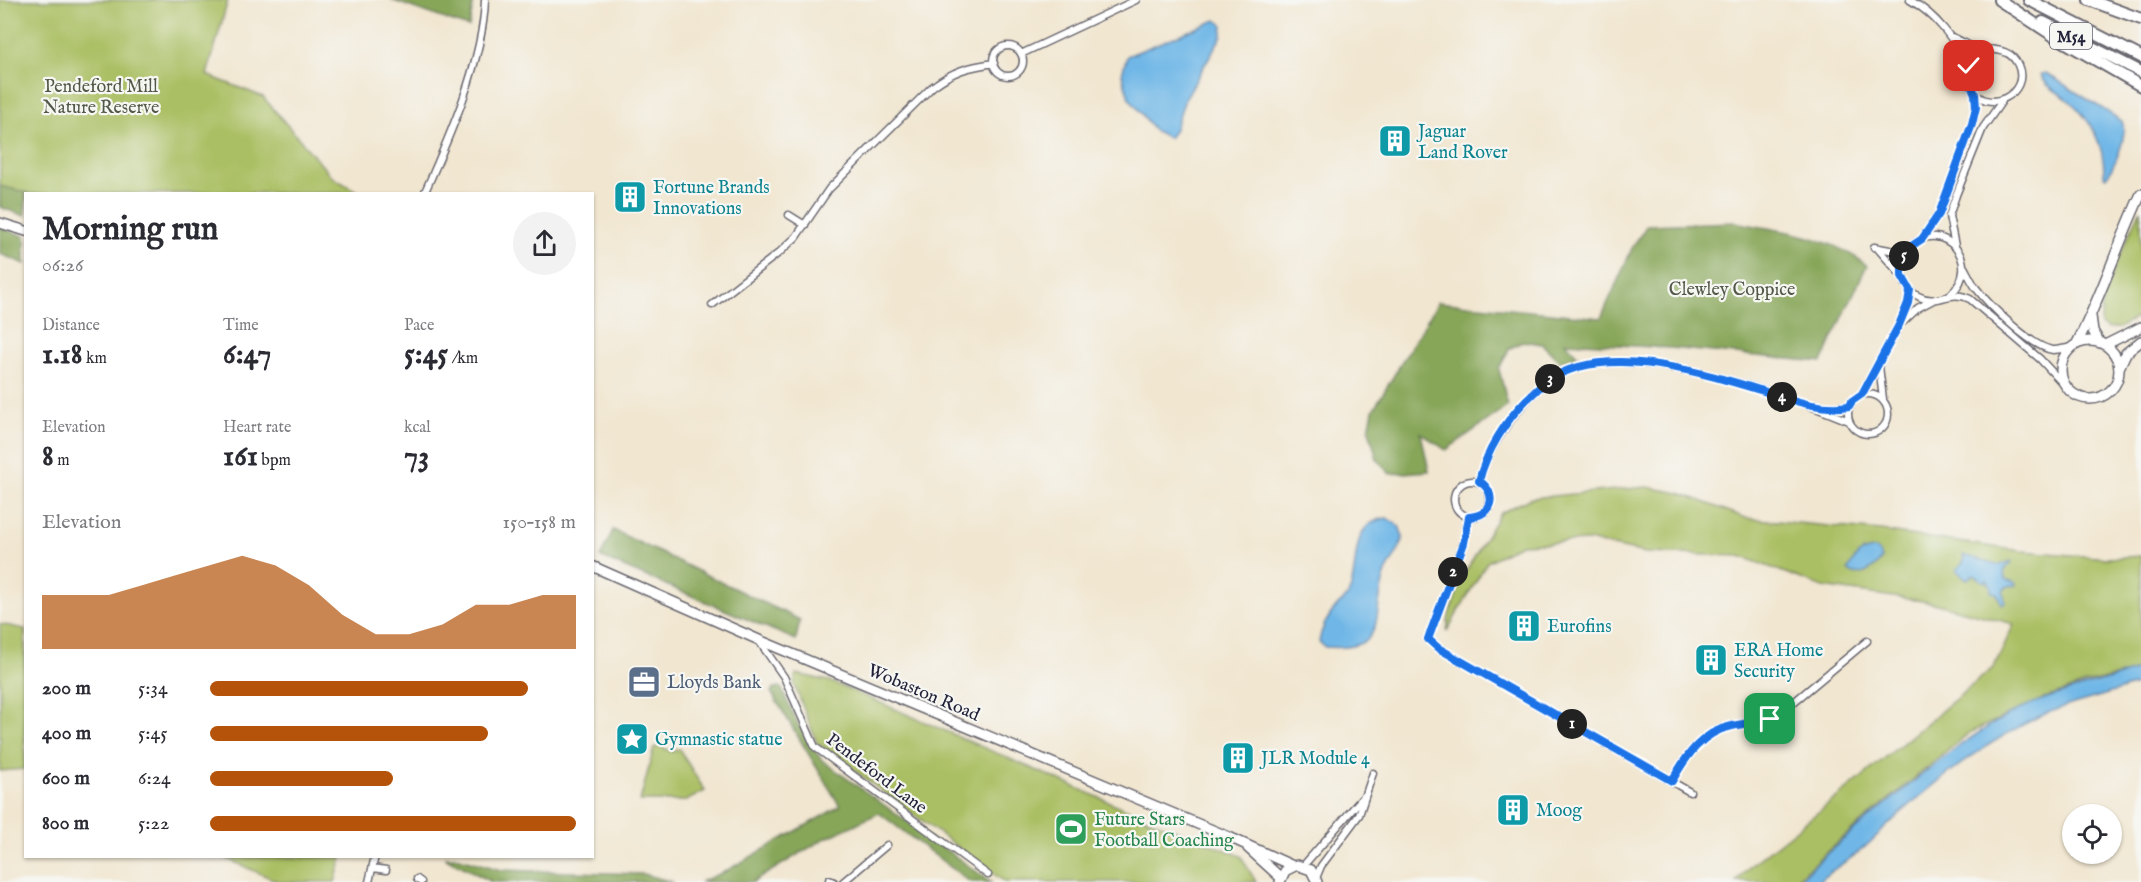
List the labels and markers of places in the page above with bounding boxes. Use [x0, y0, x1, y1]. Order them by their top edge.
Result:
pin [1943, 40, 1994, 91]
place label: Jaguar Land Rover [1416, 121, 1508, 165]
building icon: Jaguar Land Rover [1377, 123, 1413, 159]
place label: Fortune Brands Innovations [653, 177, 770, 221]
building icon: Fortune Brands Innovations [612, 179, 648, 215]
pin: 5 [1889, 241, 1919, 271]
pin: 3 [1535, 364, 1565, 394]
pin: 4 [1767, 382, 1797, 412]
pin: 2 [1438, 557, 1468, 587]
building icon: Eurofins [1506, 608, 1542, 644]
place label: Eurofins [1547, 616, 1612, 639]
place label: ERA Home Security [1734, 640, 1823, 684]
building icon: ERA Home Security [1693, 642, 1729, 678]
office icon: Lloyds Bank [626, 664, 662, 700]
place label: Lloyds Bank [667, 672, 762, 695]
pin [1744, 693, 1795, 744]
pin: 1 [1557, 709, 1587, 739]
place icon: Gymnastic statue [614, 721, 650, 757]
place label: Gymnastic statue [655, 729, 782, 752]
building icon: JLR Module 4 [1220, 740, 1256, 776]
place label: JLR Module 4 [1259, 748, 1370, 771]
building icon: Moog [1495, 792, 1531, 828]
place label: Moog [1536, 800, 1582, 823]
place label: Future Stars Football Coaching [1094, 809, 1234, 853]
sports icon: Future Stars Football Coaching [1053, 811, 1089, 847]

